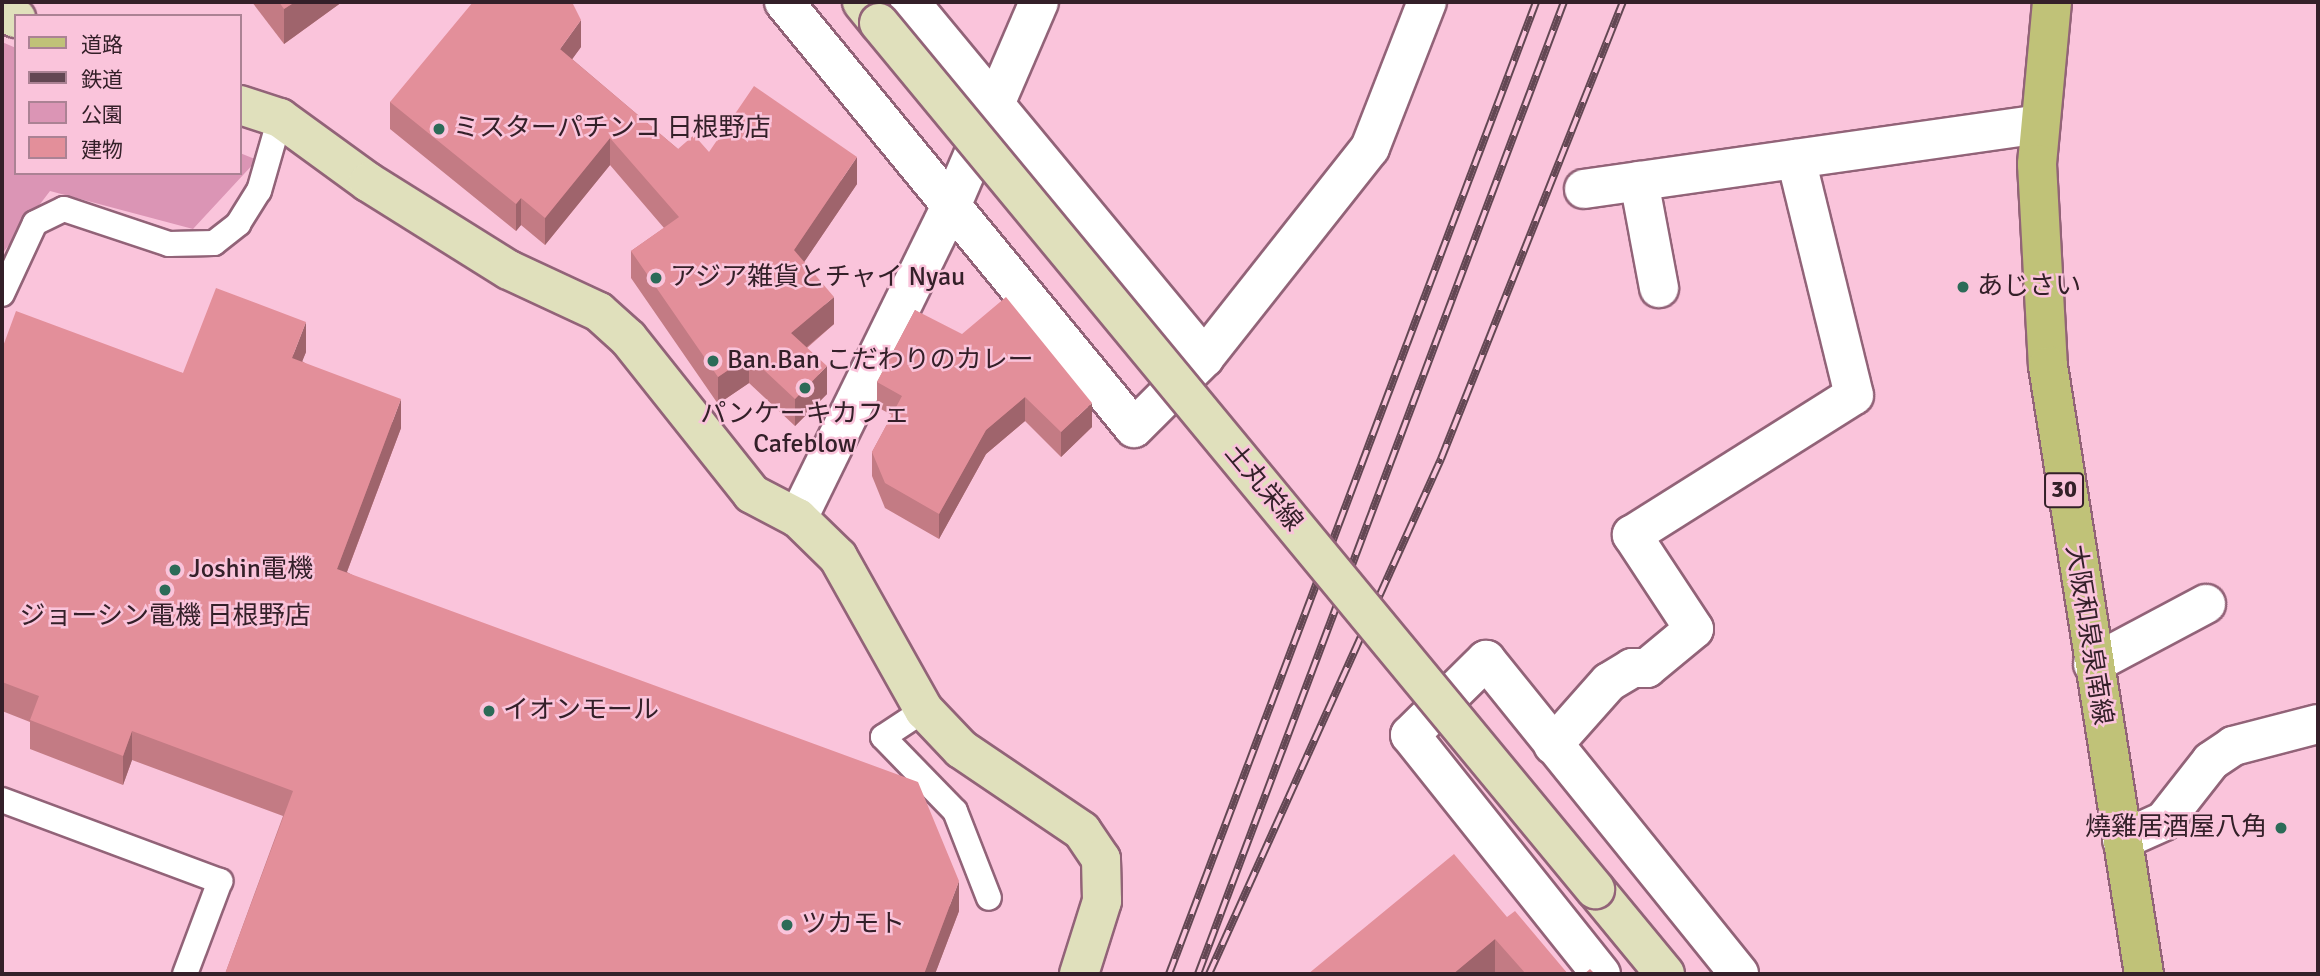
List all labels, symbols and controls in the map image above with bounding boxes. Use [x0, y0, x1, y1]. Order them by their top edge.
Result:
legend [14, 14, 242, 175]
text: 道路 [81, 32, 123, 58]
text: 鉄道 [81, 67, 123, 93]
text: 公園 [81, 102, 123, 128]
place label: ミスターパチンコ 日根野店 [453, 113, 771, 145]
marker: ミスターパチンコ 日根野店 [431, 121, 447, 137]
text: 建物 [81, 137, 123, 163]
place label: アジア雑貨とチャイ Nyau [670, 262, 967, 294]
marker: アジア雑貨とチャイ Nyau [648, 270, 664, 286]
place label: あじさい [1977, 271, 2081, 303]
marker: あじさい [1955, 279, 1971, 295]
place label: Ban.Ban こだわりのカレー [727, 345, 1034, 377]
marker: Ban.Ban こだわりのカレー [705, 353, 721, 369]
marker: パンケーキカフェ Cafeblow [797, 380, 813, 396]
place label: パンケーキカフェ Cafeblow [701, 399, 909, 460]
street label: 土丸栄線 [1218, 438, 1308, 538]
road number: 30 [2043, 470, 2085, 510]
street label: 大阪和泉泉南線 [2058, 543, 2118, 727]
place label: Joshin電機 [189, 554, 313, 586]
marker: Joshin電機 [167, 562, 183, 578]
marker: ジョーシン電機 日根野店 [157, 582, 173, 598]
place label: ジョーシン電機 日根野店 [19, 601, 311, 633]
place label: イオンモール [503, 695, 659, 727]
marker: イオンモール [481, 703, 497, 719]
place label: 燒雞居酒屋八角 [2085, 812, 2267, 844]
marker: 燒雞居酒屋八角 [2273, 820, 2289, 836]
place label: ツカモト [801, 909, 905, 941]
marker: ツカモト [779, 917, 795, 933]

